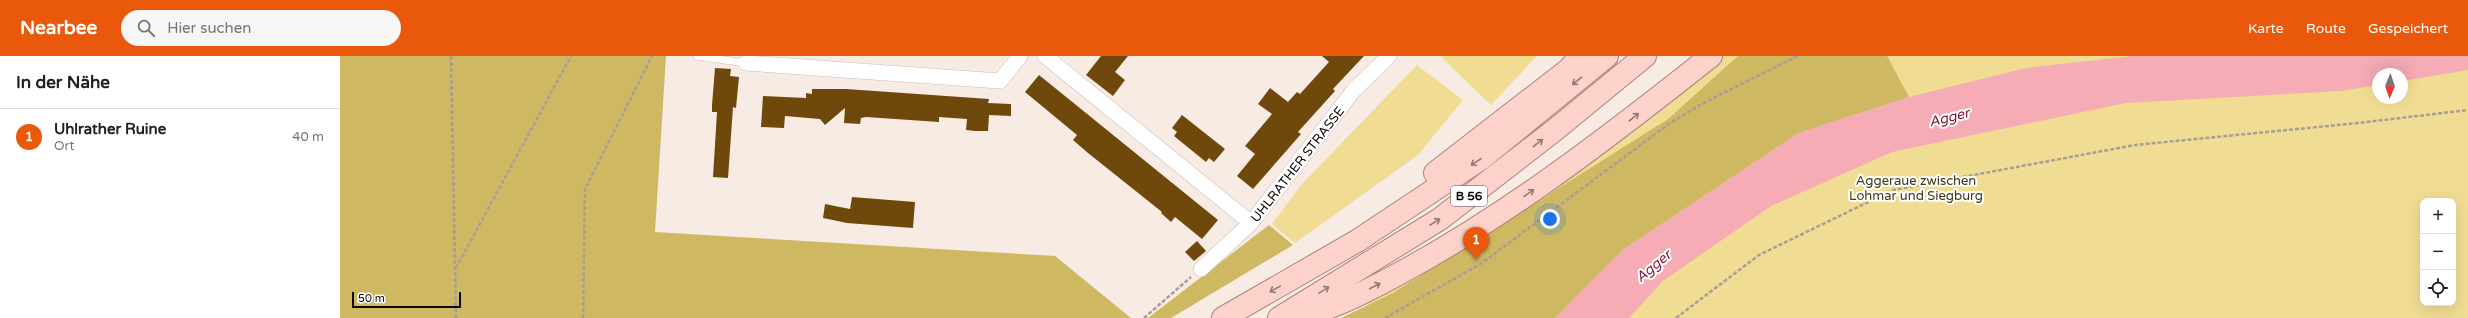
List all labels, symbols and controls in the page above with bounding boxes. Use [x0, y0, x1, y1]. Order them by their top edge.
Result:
search box [121, 10, 401, 46]
text: Nearbee [20, 17, 97, 39]
icon: search [135, 17, 157, 39]
text: Hier suchen [167, 19, 251, 37]
text: Karte [2248, 20, 2284, 37]
text: Route [2306, 20, 2346, 37]
text: Gespeichert [2368, 20, 2448, 37]
north arrow [2372, 68, 2408, 104]
text: In der Nähe [16, 72, 110, 93]
one-way arrow [1572, 76, 1583, 85]
street label: UHLRATHER STRASSE [1248, 103, 1348, 226]
water label: Agger [1927, 104, 1973, 131]
one-way arrow [1629, 112, 1640, 121]
text: Uhlrather Ruine [54, 120, 166, 138]
text: 1 [25, 129, 33, 145]
text: 40 m [292, 129, 324, 145]
text: Ort [54, 138, 74, 154]
one-way arrow [1532, 139, 1543, 147]
one-way arrow [1471, 158, 1482, 166]
park label: Aggeraue zwischen Lohmar und Siegburg [1849, 173, 1983, 204]
road number: B 56 [1451, 186, 1487, 206]
one-way arrow [1523, 189, 1534, 197]
map controls [2420, 198, 2456, 306]
button: + [2420, 198, 2456, 234]
your location [1540, 209, 1560, 229]
one-way arrow [1429, 218, 1440, 226]
pin: 1 [1463, 227, 1489, 260]
button: − [2420, 234, 2456, 270]
water label: Agger [1632, 246, 1676, 286]
button: locate [2420, 270, 2456, 306]
one-way arrow [1369, 281, 1381, 289]
one-way arrow [1269, 286, 1281, 294]
one-way arrow [1318, 286, 1330, 294]
scale bar [352, 290, 461, 309]
text: 50 m [358, 292, 385, 305]

